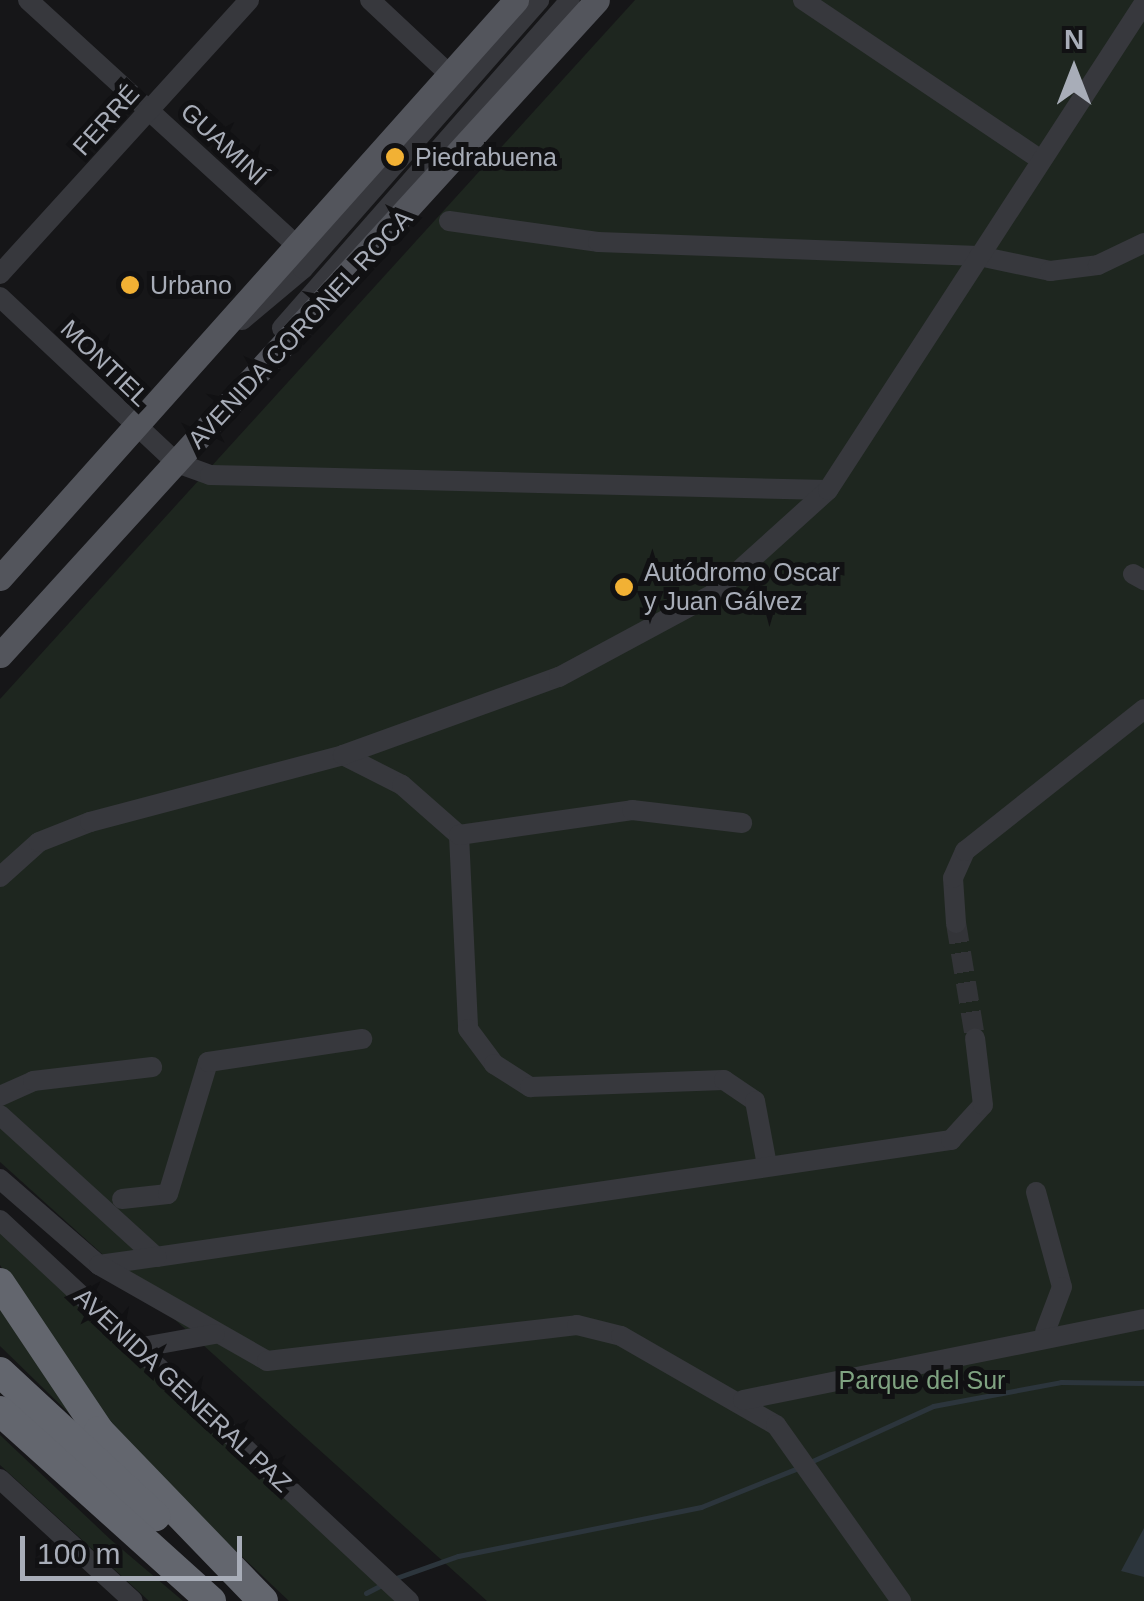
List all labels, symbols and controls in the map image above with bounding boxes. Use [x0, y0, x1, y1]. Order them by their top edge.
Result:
north arrow [1024, 20, 1124, 120]
text: N [1064, 24, 1084, 55]
street label: FERRÉ [67, 78, 145, 162]
street label: GUAMINÍ [175, 97, 273, 191]
place label: Piedrabuena [415, 142, 557, 172]
marker: Piedrabuena [384, 146, 406, 168]
street label: AVENIDA CORONEL ROCA [181, 203, 419, 455]
place label: Urbano [150, 270, 232, 300]
marker: Urbano [119, 274, 141, 296]
street label: MONTIEL [55, 314, 155, 412]
place label: Autódromo Oscar y Juan Gálvez [644, 558, 840, 617]
marker: Autódromo Oscar y Juan Gálvez [613, 576, 635, 598]
street label: AVENIDA GENERAL PAZ [67, 1281, 299, 1499]
park label: Parque del Sur [839, 1365, 1005, 1395]
scale bar [25, 1516, 248, 1578]
text: 100 m [37, 1537, 120, 1570]

